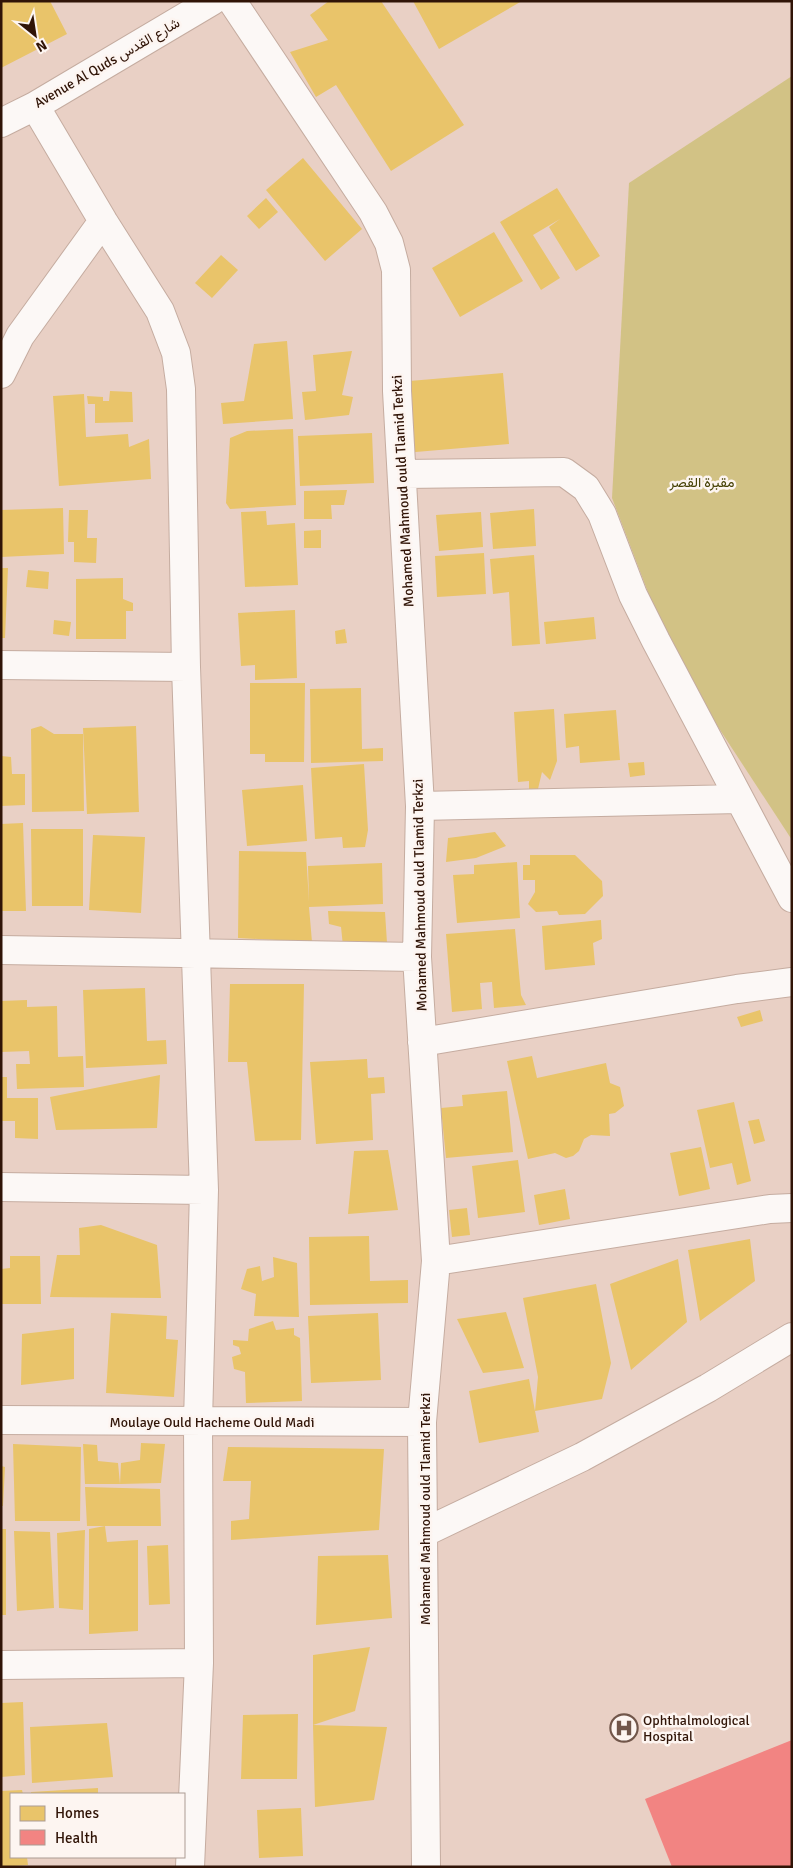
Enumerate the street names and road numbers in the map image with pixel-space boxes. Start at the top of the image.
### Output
street label: Avenue Al Quds شارع القدس [31,14,184,113]
street label: Mohamed Mahmoud ould Tlamid Terkzi [388,374,418,608]
street label: Mohamed Mahmoud ould Tlamid Terkzi [409,779,431,1011]
street label: Mohamed Mahmoud ould Tlamid Terkzi [417,1393,434,1625]
street label: Moulaye Ould Hacheme Ould Madi [109,1414,315,1431]

